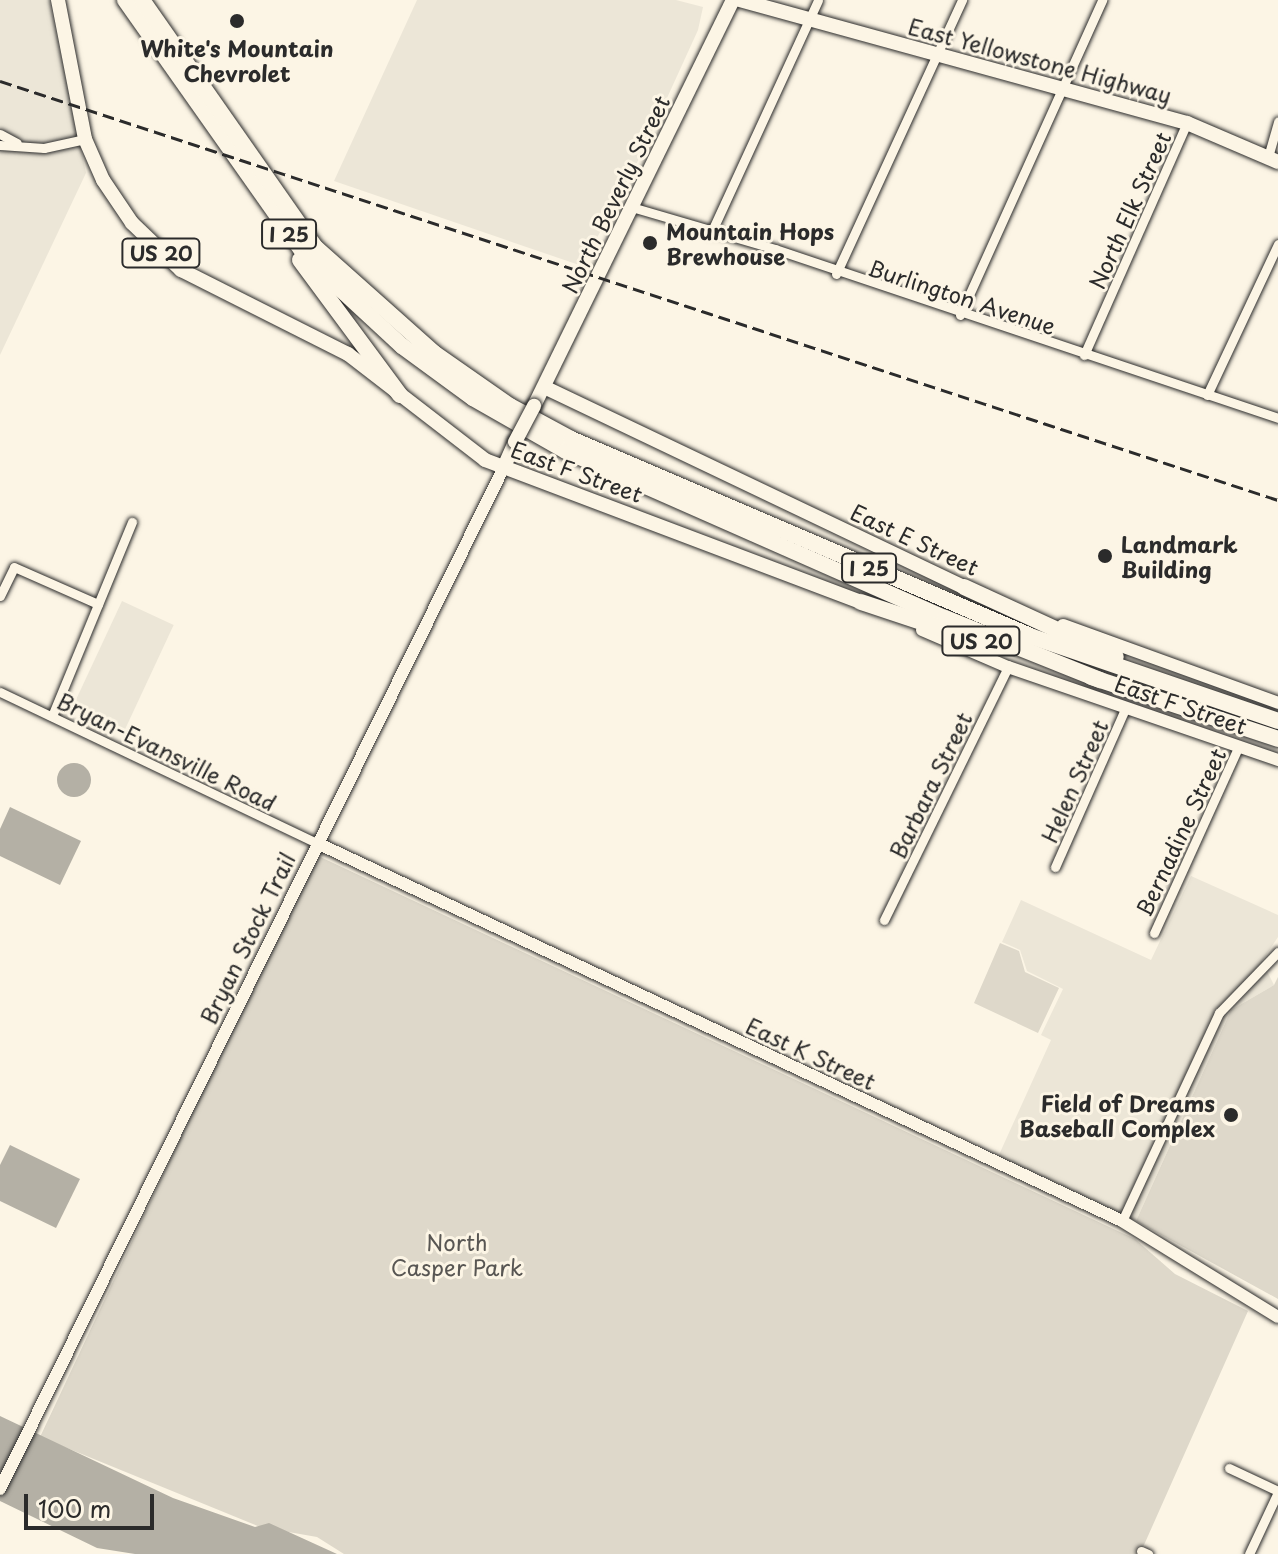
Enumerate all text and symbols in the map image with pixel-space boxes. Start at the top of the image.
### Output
marker: White's Mountain Chevrolet [228,12,246,30]
street label: East Yellowstone Highway [905,12,1175,108]
place label: White's Mountain Chevrolet [140,34,334,86]
street label: North Beverly Street [555,89,675,299]
street label: North Elk Street [1081,125,1177,295]
place label: Mountain Hops Brewhouse [666,217,833,268]
road number: I 25 [261,218,317,250]
marker: Mountain Hops Brewhouse [641,234,659,252]
road number: US 20 [121,237,201,269]
street label: Burlington Avenue [866,254,1058,338]
street label: East F Street [507,435,647,507]
street label: East E Street [846,498,984,580]
place label: Landmark Building [1121,530,1238,582]
marker: Landmark Building [1096,547,1114,565]
road number: I 25 [841,552,897,584]
road number: US 20 [941,625,1021,657]
street label: East F Street [1111,669,1251,739]
street label: Bryan-Evansville Road [54,687,280,815]
street label: Barbara Street [883,707,977,863]
street label: Helen Street [1035,715,1113,847]
street label: Bernadine Street [1130,744,1230,920]
street label: Bryan Stock Trail [194,848,300,1028]
street label: East K Street [742,1011,880,1095]
place label: Field of Dreams Baseball Complex [1018,1089,1215,1140]
marker: Field of Dreams Baseball Complex [1222,1106,1240,1124]
park label: North Casper Park [391,1228,523,1280]
scale bar [28,1478,158,1528]
text: 100 m [38,1490,111,1526]

